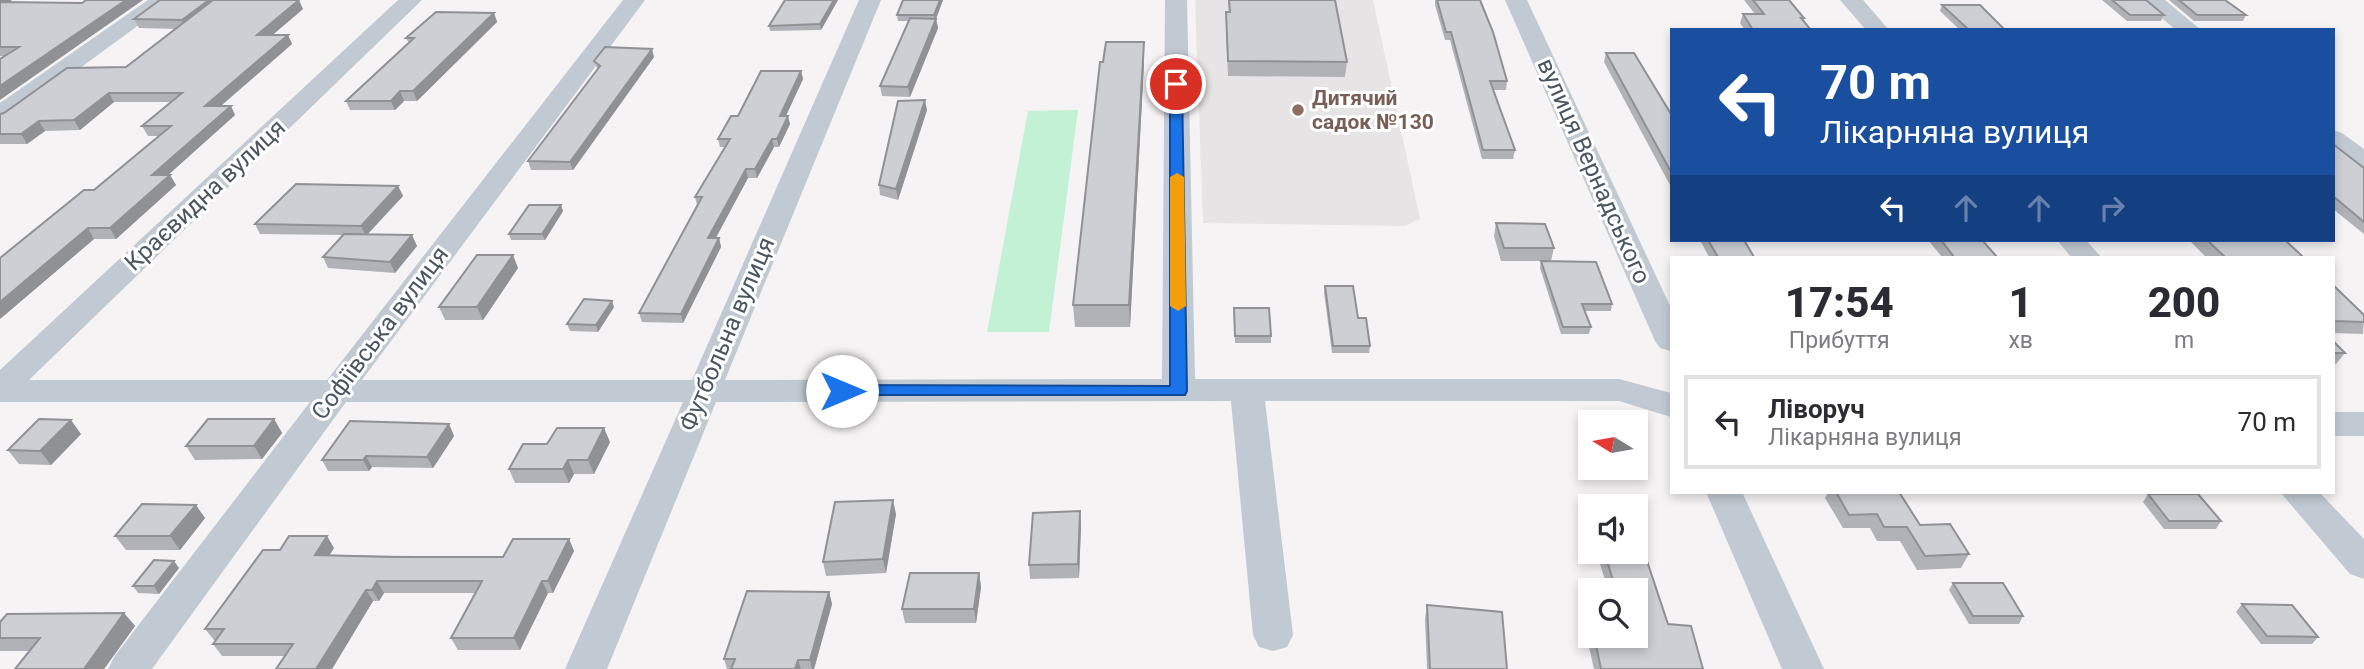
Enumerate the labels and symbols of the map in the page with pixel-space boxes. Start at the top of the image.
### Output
pin [1146,54,1206,114]
street label: вулиця Вернадського [1532,54,1656,288]
place label: Дитячий садок №130 [1312,86,1434,134]
marker: Дитячий садок №130 [1290,102,1306,118]
street label: Краєвидна вулиця [119,113,291,277]
street label: Футбольна вулиця [674,233,780,435]
street label: Софіївська вулиця [306,241,454,425]
position arrow [805,354,879,428]
north arrow [1578,410,1648,480]

